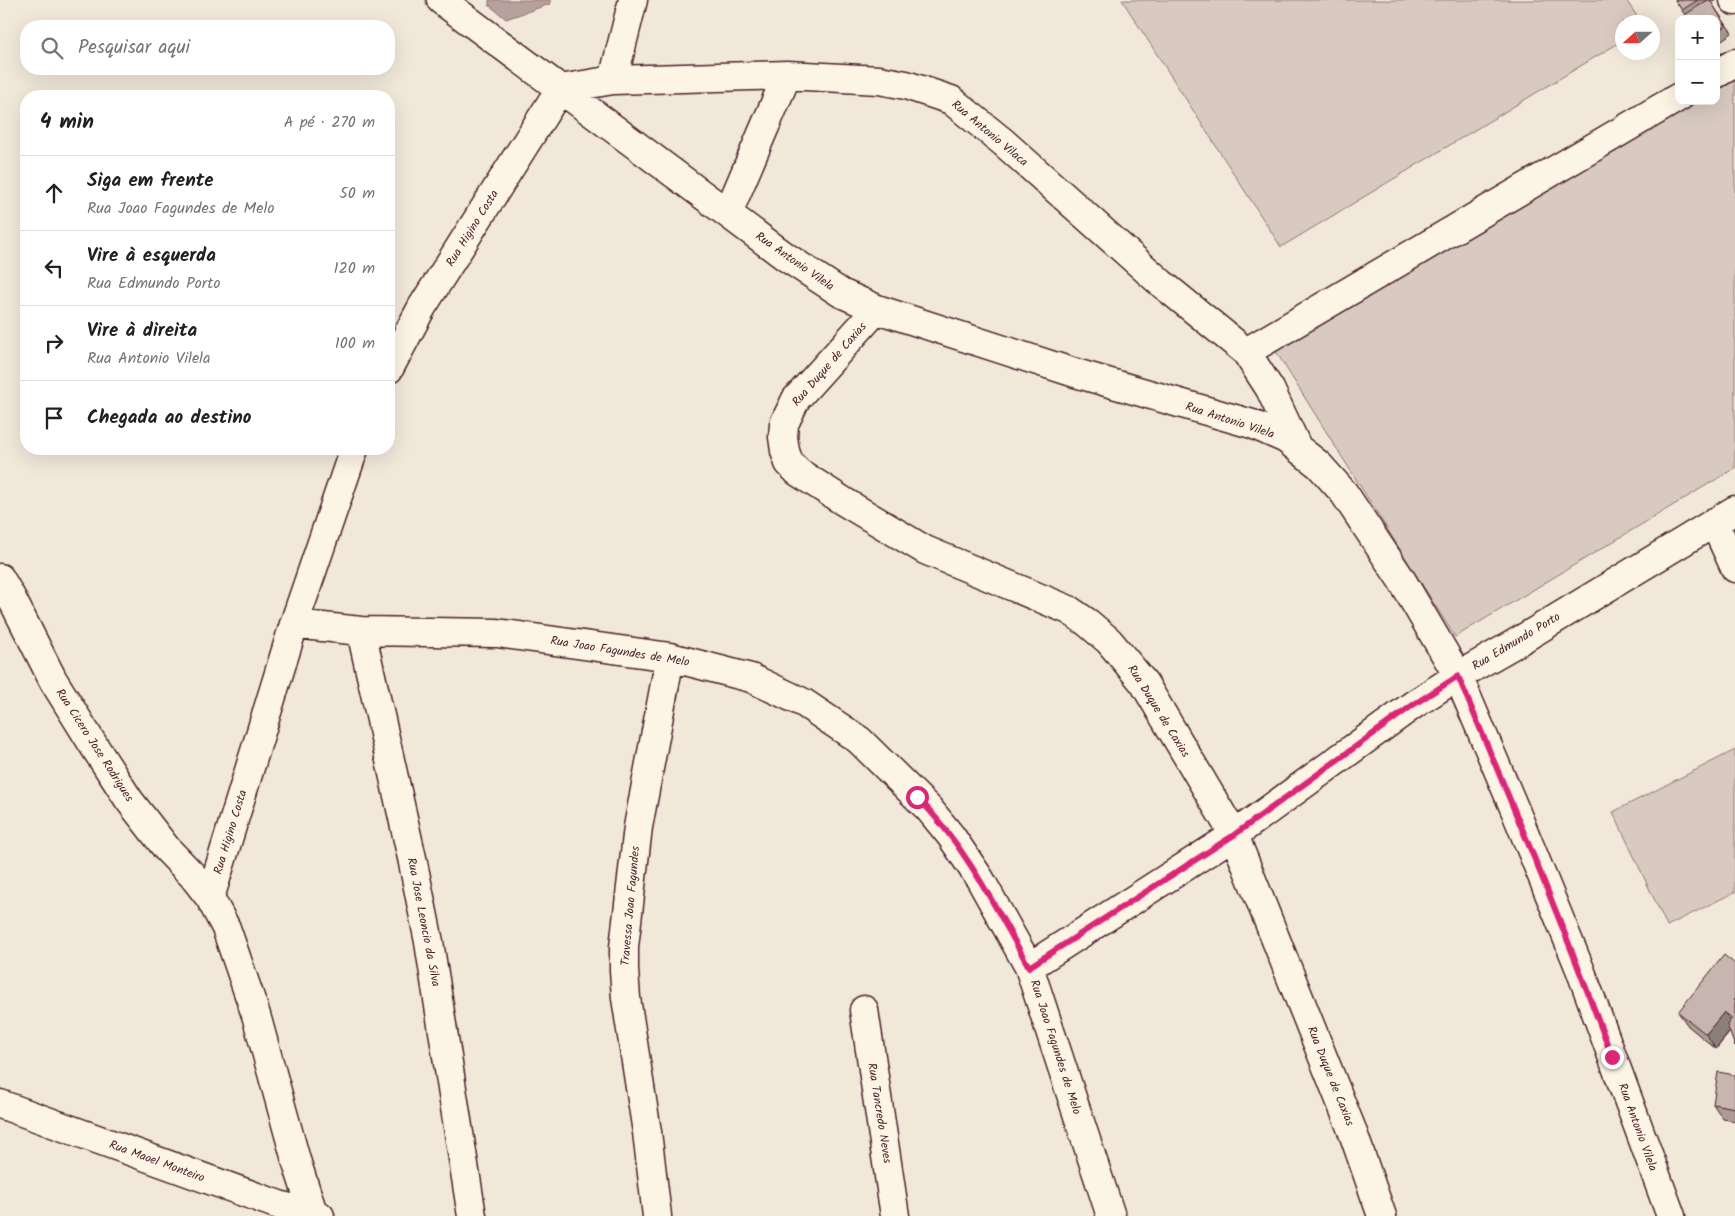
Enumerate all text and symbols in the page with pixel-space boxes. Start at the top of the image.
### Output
north arrow [1615,15,1660,60]
map controls [1675,15,1720,105]
button: + [1675,15,1720,60]
search box [20,20,395,75]
text: Pesquisar aqui [78,33,190,63]
icon: search [38,34,66,62]
button: − [1675,60,1720,105]
street label: Rua Antonio Vilaca [947,95,1033,172]
text: 4 min [40,106,94,139]
text: A pé · 270 m [284,110,375,135]
text: Siga em frente [87,166,214,196]
icon: ahead [40,179,68,207]
text: 50 m [339,181,375,206]
street label: Rua Higino Costa [441,186,504,270]
text: Rua Joao Fagundes de Melo [87,196,275,221]
street label: Rua Antonio Vilela [751,227,838,296]
text: Vire à esquerda [87,241,216,271]
icon: left [40,254,68,282]
text: 120 m [334,256,375,281]
text: Rua Edmundo Porto [87,271,221,296]
text: Vire à direita [87,316,197,346]
street label: Rua Duque de Caxias [787,318,871,411]
icon: right [40,329,68,357]
text: 100 m [335,331,375,356]
text: Rua Antonio Vilela [87,346,211,371]
street label: Rua Antonio Vilela [1183,397,1277,444]
text: Chegada ao destino [87,403,252,433]
icon: arrive [40,404,68,432]
street label: Rua Edmundo Porto [1468,607,1564,675]
street label: Rua Joao Fagundes de Melo [549,631,691,672]
street label: Rua Duque de Caxias [1122,661,1195,761]
street label: Rua Cicero Jose Rodrigues [51,685,138,806]
route start [906,786,929,809]
street label: Rua Higino Costa [209,787,252,877]
street label: Travessa Joao Fagundes [616,845,645,967]
street label: Rua Jose Leoncio da Silva [402,856,445,989]
street label: Rua Joao Fagundes de Melo [1025,977,1086,1117]
street label: Rua Duque de Caxias [1302,1023,1359,1129]
route end [1601,1046,1624,1069]
street label: Rua Tancredo Neves [862,1061,897,1165]
street label: Rua Antonio Vilela [1613,1080,1662,1174]
street label: Rua Maoel Monteiro [106,1135,207,1188]

